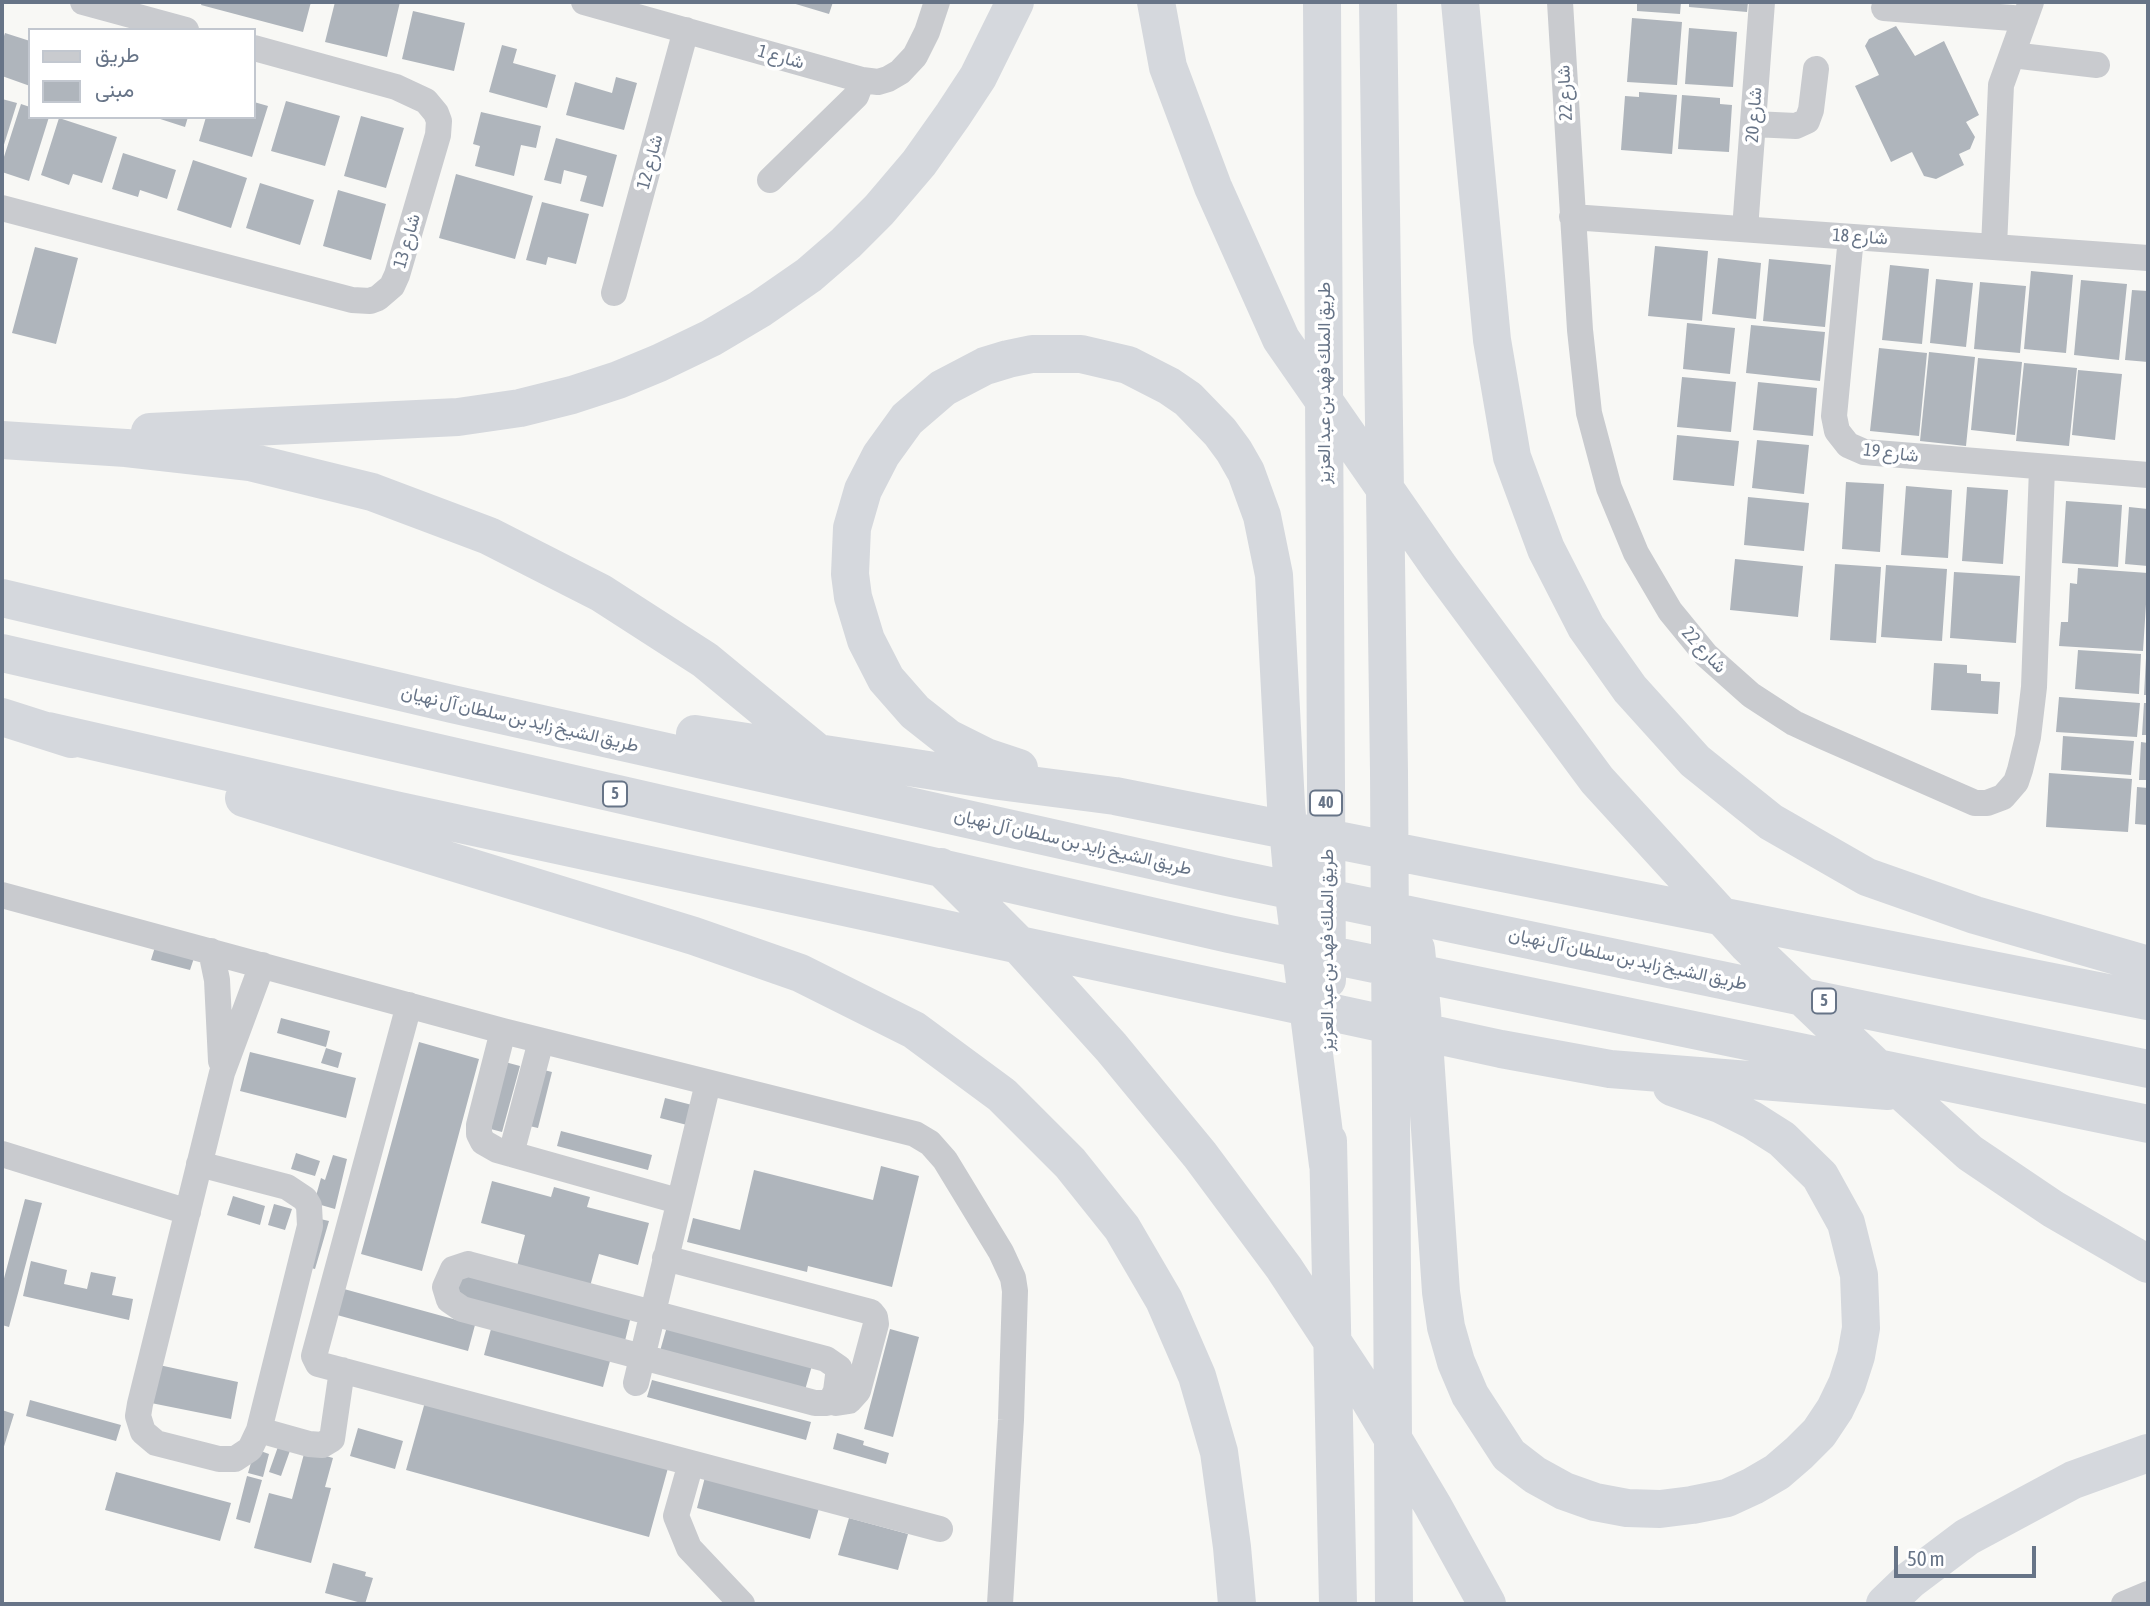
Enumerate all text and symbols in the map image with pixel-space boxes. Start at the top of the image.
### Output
legend [28,28,256,119]
street label: شارع 1 [755,40,807,74]
text: طريق [95,42,140,66]
street label: شارع 22 [1553,65,1577,121]
text: مبنى [95,77,134,101]
street label: شارع 20 [1741,87,1767,143]
street label: شارع 12 [632,132,668,192]
street label: شارع 13 [389,211,425,271]
street label: شارع 18 [1832,224,1888,250]
street label: طريق الملك فهد بن عبد العزيز [1313,282,1335,484]
street label: شارع 19 [1862,439,1920,467]
street label: شارع 22 [1677,622,1731,678]
street label: طريق الشيخ زايد بن سلطان آل نهيان [399,681,641,757]
road number: 5 [603,782,627,806]
road number: 40 [1310,790,1342,816]
street label: طريق الشيخ زايد بن سلطان آل نهيان [952,804,1194,880]
street label: طريق الملك فهد بن عبد العزيز [1316,849,1338,1051]
street label: طريق الشيخ زايد بن سلطان آل نهيان [1507,923,1749,995]
road number: 5 [1812,988,1836,1014]
scale bar [1898,1532,2040,1576]
text: 50 m [1907,1546,1945,1570]

